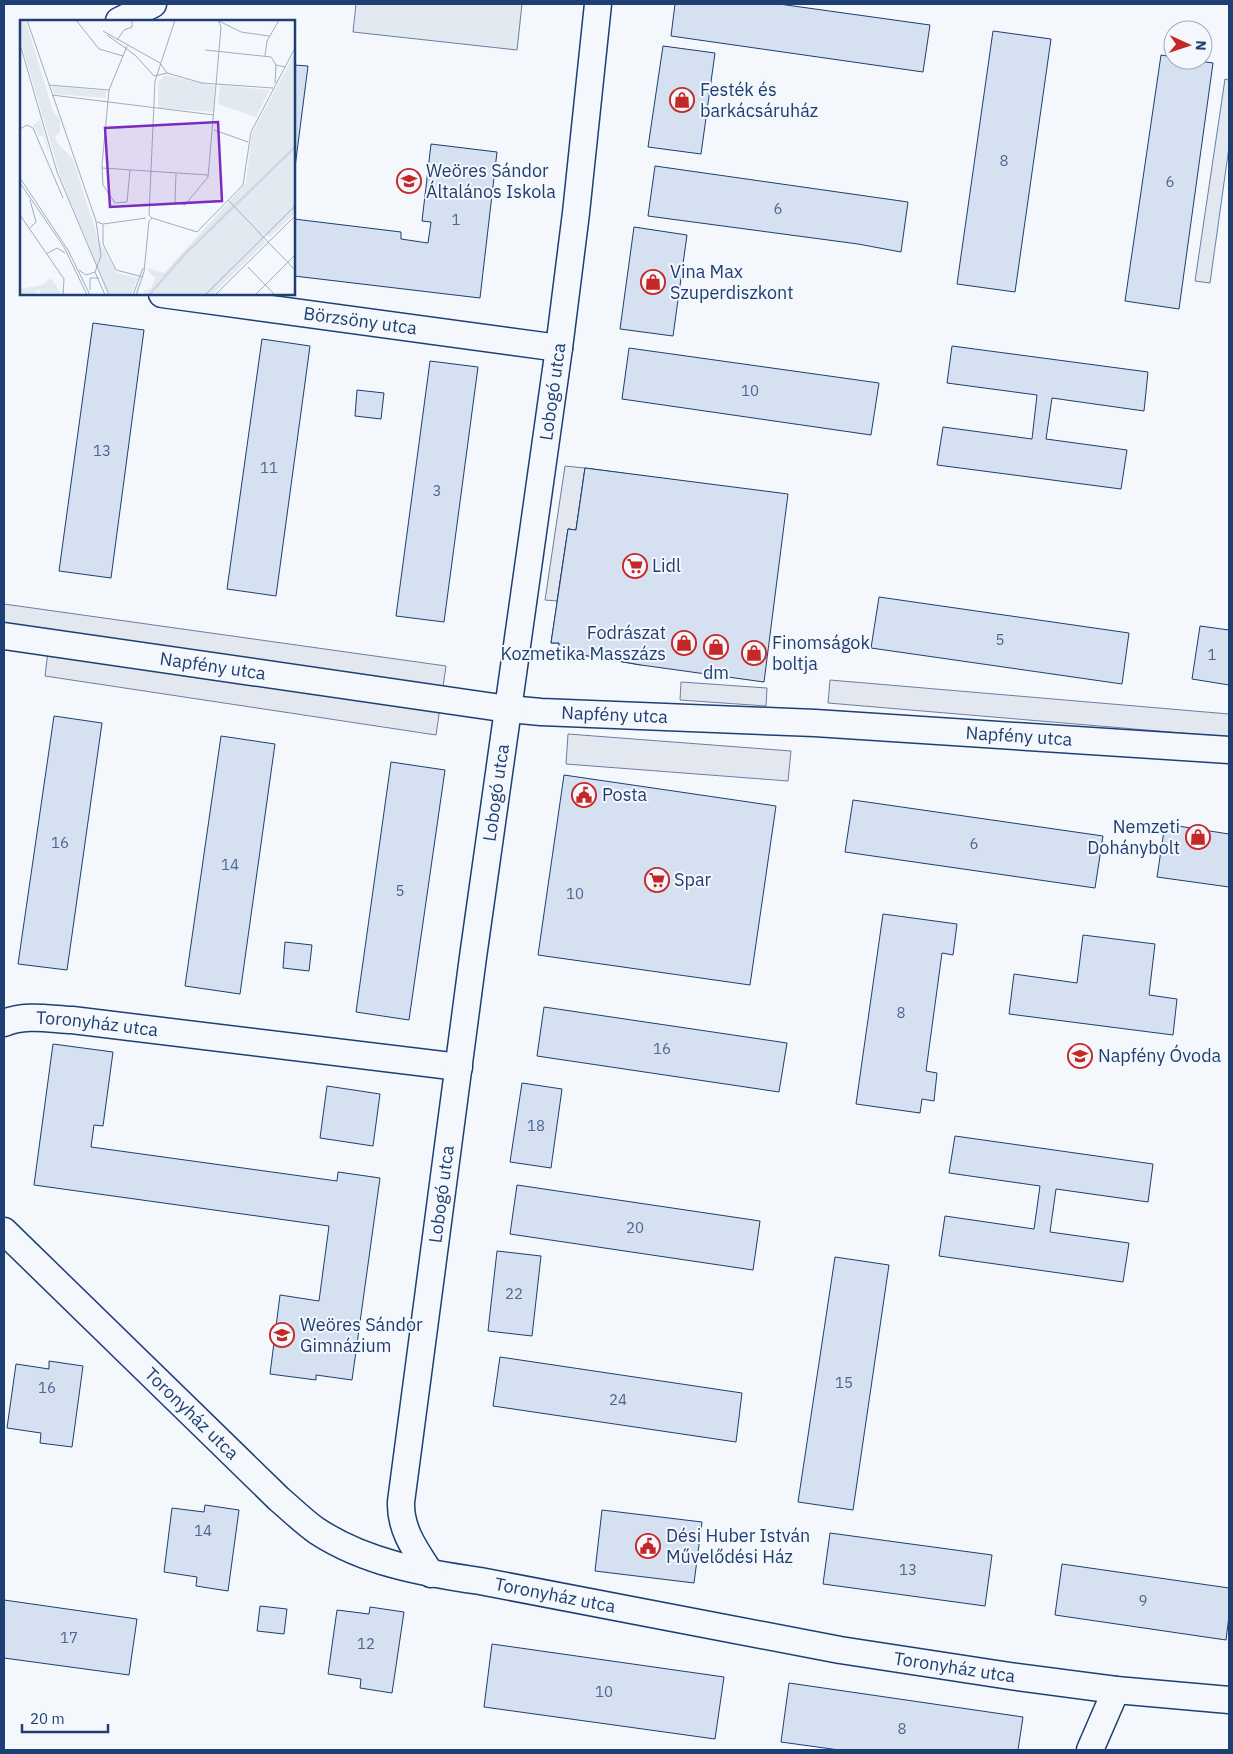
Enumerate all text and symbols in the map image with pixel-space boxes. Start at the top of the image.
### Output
inset map [20,20,295,295]
north arrow [1163,20,1213,70]
text: N [1192,40,1210,51]
place label: Festék és barkácsáruház [700,78,818,122]
shop icon: Festék és barkácsáruház [669,87,695,113]
house number: 8 [999,151,1009,170]
place label: Weöres Sándor Általános Iskola [426,159,556,203]
school or university icon: Weöres Sándor Általános Iskola [396,168,422,194]
house number: 6 [1165,172,1175,191]
house number: 6 [773,199,783,218]
house number: 1 [451,210,461,229]
place label: Vina Max Szuperdiszkont [670,260,794,304]
shop icon: Vina Max Szuperdiszkont [640,269,666,295]
street label: Börzsöny utca [302,301,419,340]
street label: Lobogó utca [534,341,571,442]
house number: 10 [741,381,759,400]
house number: 13 [93,441,111,460]
house number: 11 [260,458,278,477]
house number: 3 [432,481,442,500]
supermarket icon: Lidl [622,553,648,579]
place label: Lidl [652,554,681,577]
place label: Fodrászat Kozmetika Masszázs [500,621,666,665]
shop icon: Fodrászat Kozmetika Masszázs [671,630,697,656]
house number: 5 [995,630,1005,649]
place label: Finomságok boltja [772,631,870,675]
shop icon: dm [703,634,729,660]
shop icon: Finomságok boltja [741,640,767,666]
house number: 1 [1207,645,1217,664]
street label: Napfény utca [158,647,268,685]
place label: dm [703,661,729,684]
street label: Napfény utca [561,701,669,728]
street label: Napfény utca [965,721,1073,751]
street label: Lobogó utca [477,742,514,843]
public building icon: Posta [571,782,597,808]
place label: Posta [602,783,648,806]
place label: Nemzeti Dohánybolt [1087,815,1180,859]
shop icon: Nemzeti Dohánybolt [1185,824,1211,850]
house number: 16 [51,833,69,852]
house number: 6 [969,834,979,853]
house number: 14 [221,855,239,874]
supermarket icon: Spar [644,867,670,893]
place label: Spar [674,868,712,891]
house number: 5 [395,881,405,900]
house number: 10 [566,884,584,903]
house number: 8 [896,1003,906,1022]
street label: Toronyház utca [36,1006,160,1041]
house number: 16 [653,1039,671,1058]
school or university icon: Napfény Óvoda [1067,1043,1093,1069]
place label: Napfény Óvoda [1098,1044,1222,1067]
house number: 18 [527,1116,545,1135]
street label: Lobogó utca [423,1143,459,1244]
house number: 20 [626,1218,644,1237]
house number: 22 [505,1284,523,1303]
place label: Weöres Sándor Gimnázium [300,1313,423,1357]
school or university icon: Weöres Sándor Gimnázium [269,1322,295,1348]
street label: Toronyház utca [140,1362,244,1465]
house number: 15 [835,1373,853,1392]
house number: 16 [38,1378,56,1397]
house number: 24 [609,1390,627,1409]
house number: 14 [194,1521,212,1540]
place label: Dési Huber István Művelődési Ház [666,1524,810,1568]
public building icon: Dési Huber István Művelődési Ház [635,1533,661,1559]
house number: 13 [899,1560,917,1579]
street label: Toronyház utca [493,1572,618,1618]
house number: 9 [1138,1591,1148,1610]
house number: 17 [60,1628,78,1647]
house number: 12 [357,1634,375,1653]
street label: Toronyház utca [892,1646,1017,1688]
house number: 10 [595,1682,613,1701]
scale bar [22,1702,109,1734]
text: 20 m [30,1709,65,1728]
house number: 8 [897,1719,907,1738]

